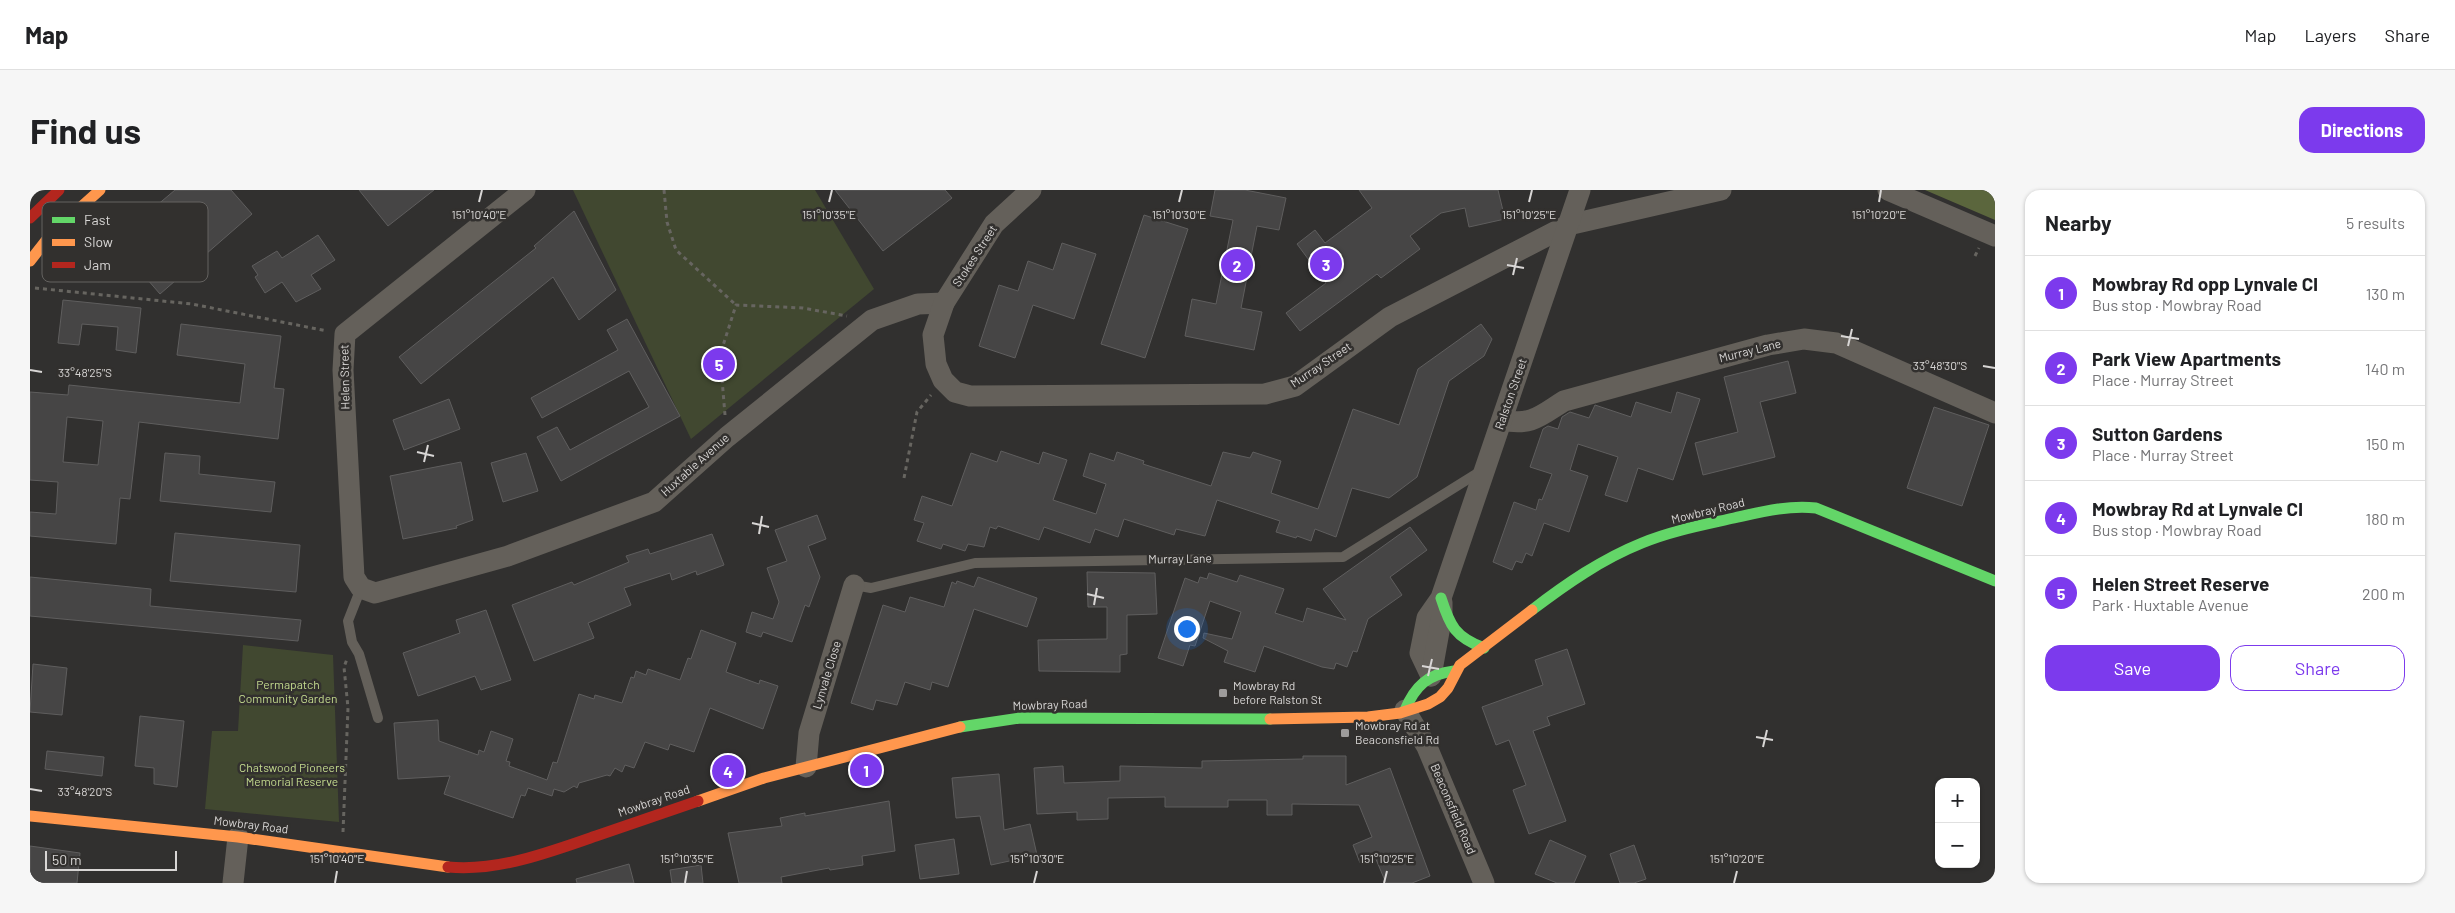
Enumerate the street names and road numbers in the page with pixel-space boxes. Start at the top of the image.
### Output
street label: Stokes Street [949,222,999,289]
street label: Murray Lane [1717,336,1782,364]
street label: Murray Street [1287,339,1354,390]
street label: Helen Street [336,344,352,410]
street label: Ralston Street [1491,356,1529,431]
street label: Huxtable Avenue [657,430,731,498]
street label: Mowbray Road [1670,494,1746,526]
street label: Murray Lane [1148,550,1212,566]
street label: Lynvale Close [809,639,843,711]
street label: Mowbray Road [1012,696,1088,712]
street label: Beaconsfield Road [1429,761,1479,856]
street label: Mowbray Road [616,781,691,819]
street label: Mowbray Road [213,812,289,836]

